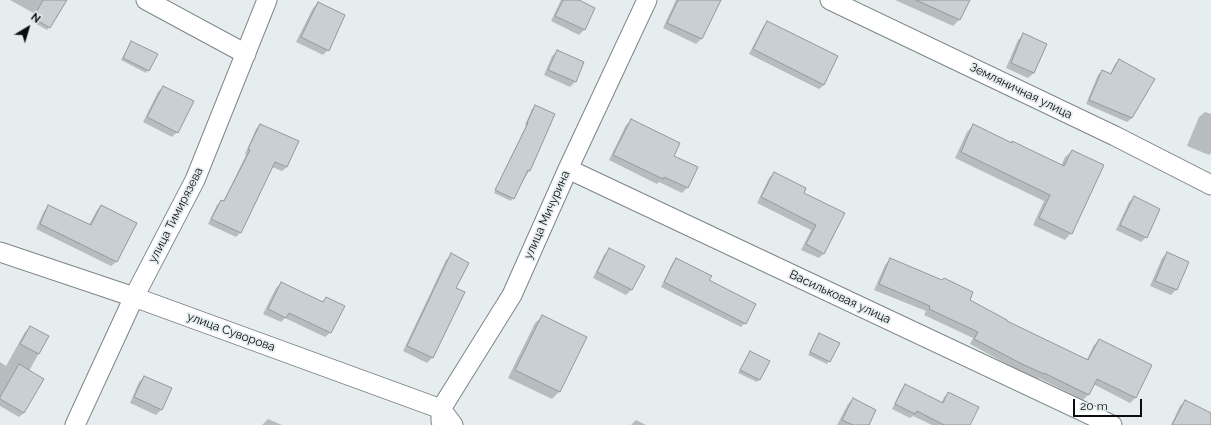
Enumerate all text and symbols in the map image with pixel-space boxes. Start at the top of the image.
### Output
north arrow [8,8,48,48]
text: N [28,10,43,26]
street label: Земляничная улица [967,60,1075,122]
street label: улица Тимирязева [146,165,206,265]
street label: улица Мичурина [521,168,573,262]
street label: Васильковая улица [787,267,893,327]
street label: улица Суворова [185,309,277,355]
scale bar [1075,391,1144,417]
text: 20 m [1080,399,1108,413]

